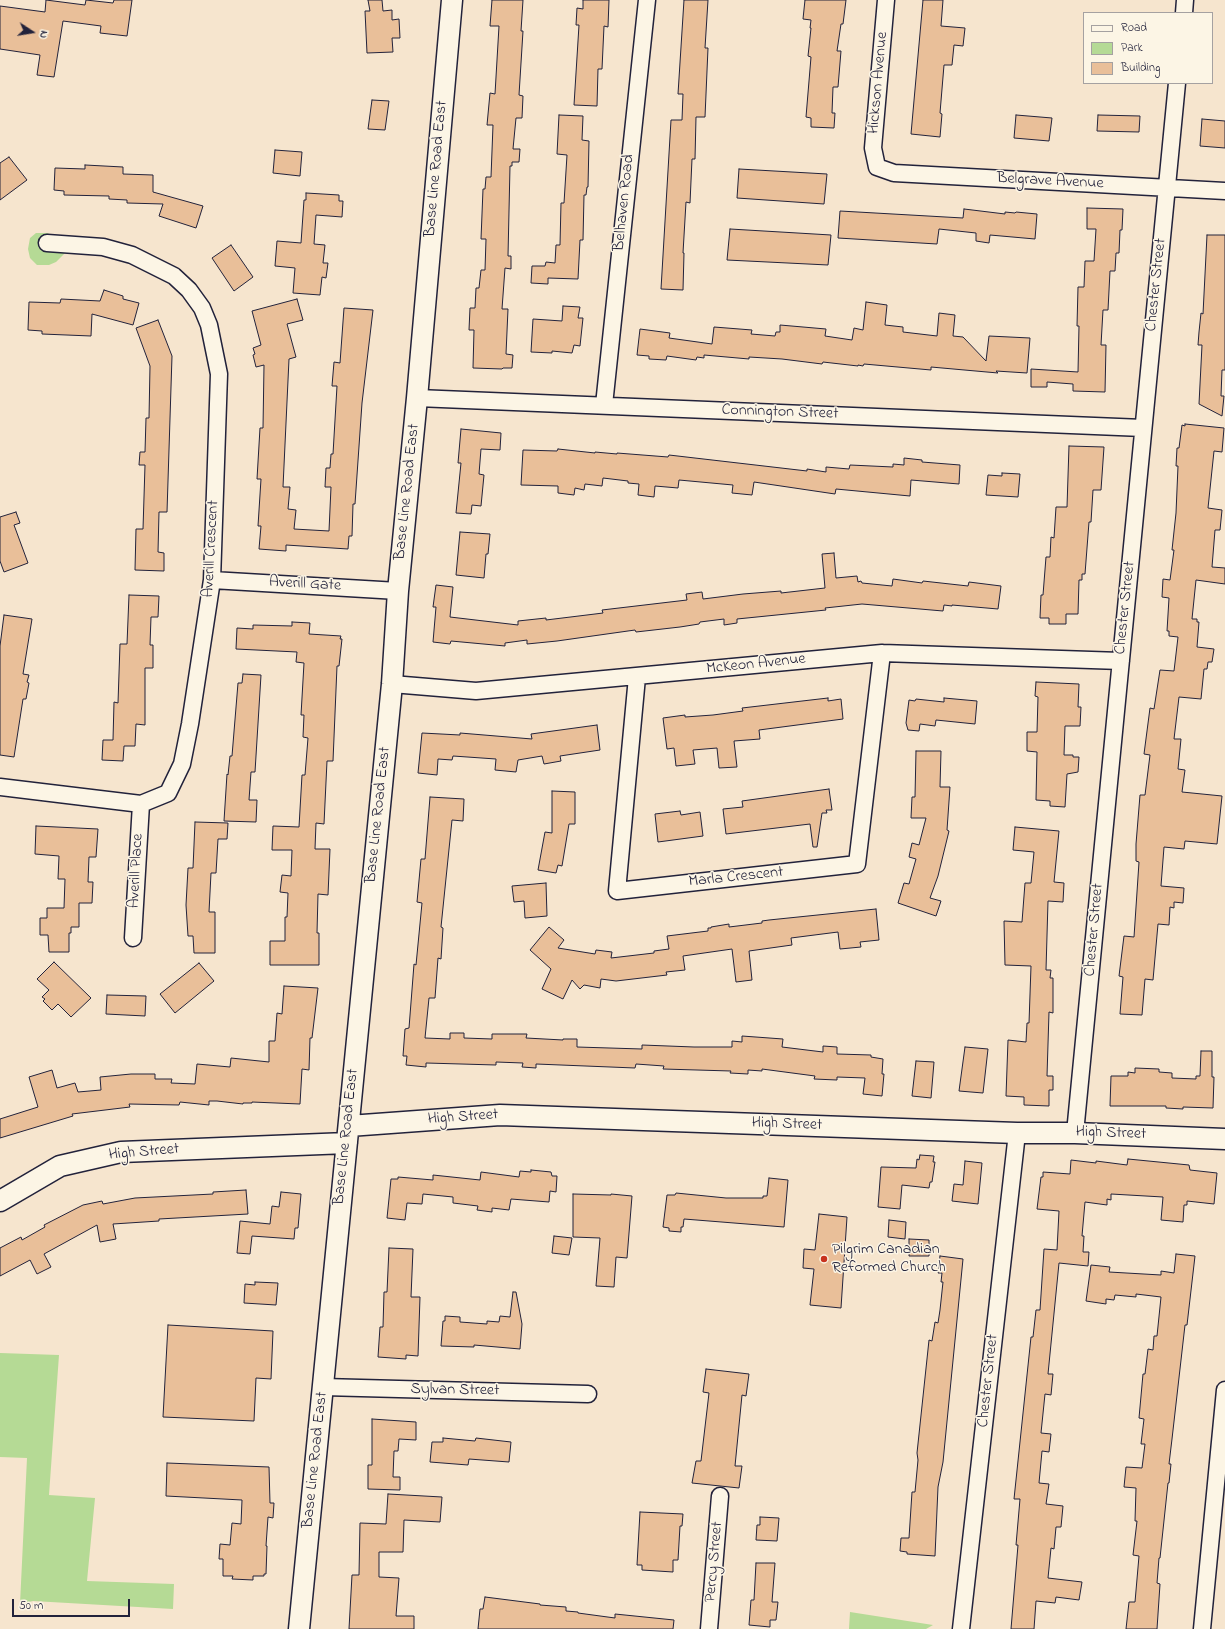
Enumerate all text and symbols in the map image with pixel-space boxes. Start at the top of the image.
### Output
north arrow [12,12,52,52]
legend [1083,12,1213,84]
text: Road [1121,19,1147,37]
text: N [35,29,52,40]
street label: Hickson Avenue [865,31,893,135]
text: Park [1121,39,1143,57]
text: Building [1121,59,1160,77]
street label: Base Line Road East [421,100,453,238]
street label: Belhaven Road [610,154,640,252]
street label: Belgrave Avenue [996,170,1104,194]
street label: Chester Street [1143,237,1171,333]
street label: Connington Street [721,401,839,425]
street label: Base Line Road East [391,423,425,561]
street label: Averill Crescent [200,500,224,598]
street label: Chester Street [1112,560,1140,656]
street label: Averill Gate [268,574,342,596]
street label: McKeon Avenue [705,650,807,680]
street label: Base Line Road East [362,746,396,884]
street label: Averill Place [125,833,149,909]
street label: Marla Crescent [688,863,784,893]
street label: Chester Street [1081,883,1109,977]
street label: Base Line Road East [330,1068,364,1206]
street label: High Street [427,1106,499,1130]
street label: High Street [751,1114,823,1136]
street label: High Street [1075,1123,1147,1145]
street label: High Street [108,1140,180,1166]
place label: Pilgrim Canadian Reformed Church [832,1240,945,1278]
marker: Pilgrim Canadian Reformed Church [819,1254,829,1264]
street label: Chester Street [975,1333,1003,1429]
street label: Sylvan Street [410,1381,500,1401]
street label: Base Line Road East [299,1391,333,1529]
street label: Percy Street [702,1521,728,1603]
scale bar [14,1591,132,1617]
text: 50 m [19,1597,43,1615]

